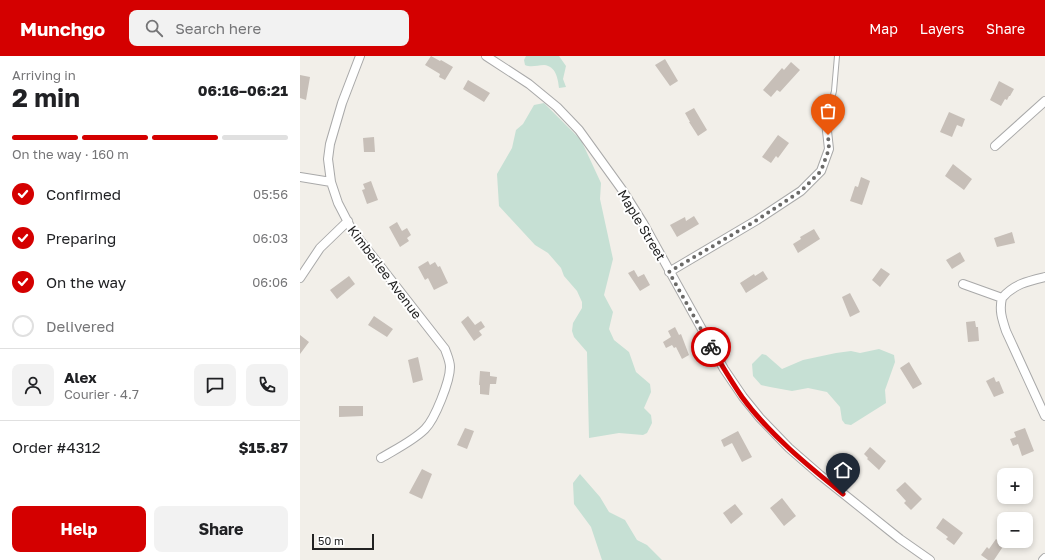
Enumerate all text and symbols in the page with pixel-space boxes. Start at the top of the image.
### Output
search box [129,10,409,46]
text: Munchgo [20,17,105,40]
icon: search [143,17,165,39]
text: Search here [175,19,261,37]
text: Map [869,20,898,37]
text: Layers [920,20,964,37]
text: Share [986,20,1025,37]
text: Arriving in [12,67,76,83]
text: 06:16–06:21 [198,81,288,99]
text: 2 min [12,82,80,113]
pin [811,94,845,135]
icon: bag [817,100,839,122]
text: On the way · 160 m [12,146,129,162]
icon: check [12,183,34,205]
text: Confirmed [46,185,121,203]
text: 05:56 [253,186,288,202]
street label: Maple Street [615,187,669,263]
street label: Kimberlee Avenue [345,222,425,322]
icon: check [12,227,34,249]
text: Preparing [46,229,116,247]
text: 06:03 [253,230,288,246]
icon: check [12,271,34,293]
text: On the way [46,273,126,291]
text: 06:06 [252,274,288,290]
text: Delivered [46,317,114,335]
courier [691,327,731,367]
icon: bike [700,336,722,358]
button: person [12,364,54,406]
button: chat [194,364,236,406]
button: phone [246,364,288,406]
text: Alex [64,368,97,386]
text: Courier · 4.7 [64,386,139,402]
text: Order #4312 [12,438,100,456]
text: $15.87 [238,438,288,456]
pin [826,453,860,494]
icon: home [832,459,854,481]
map controls [997,468,1033,548]
button: + [997,468,1033,504]
button: Help [12,506,146,552]
button: Share [154,506,288,552]
button: − [997,512,1033,548]
scale bar [312,532,374,551]
text: 50 m [318,534,344,547]

